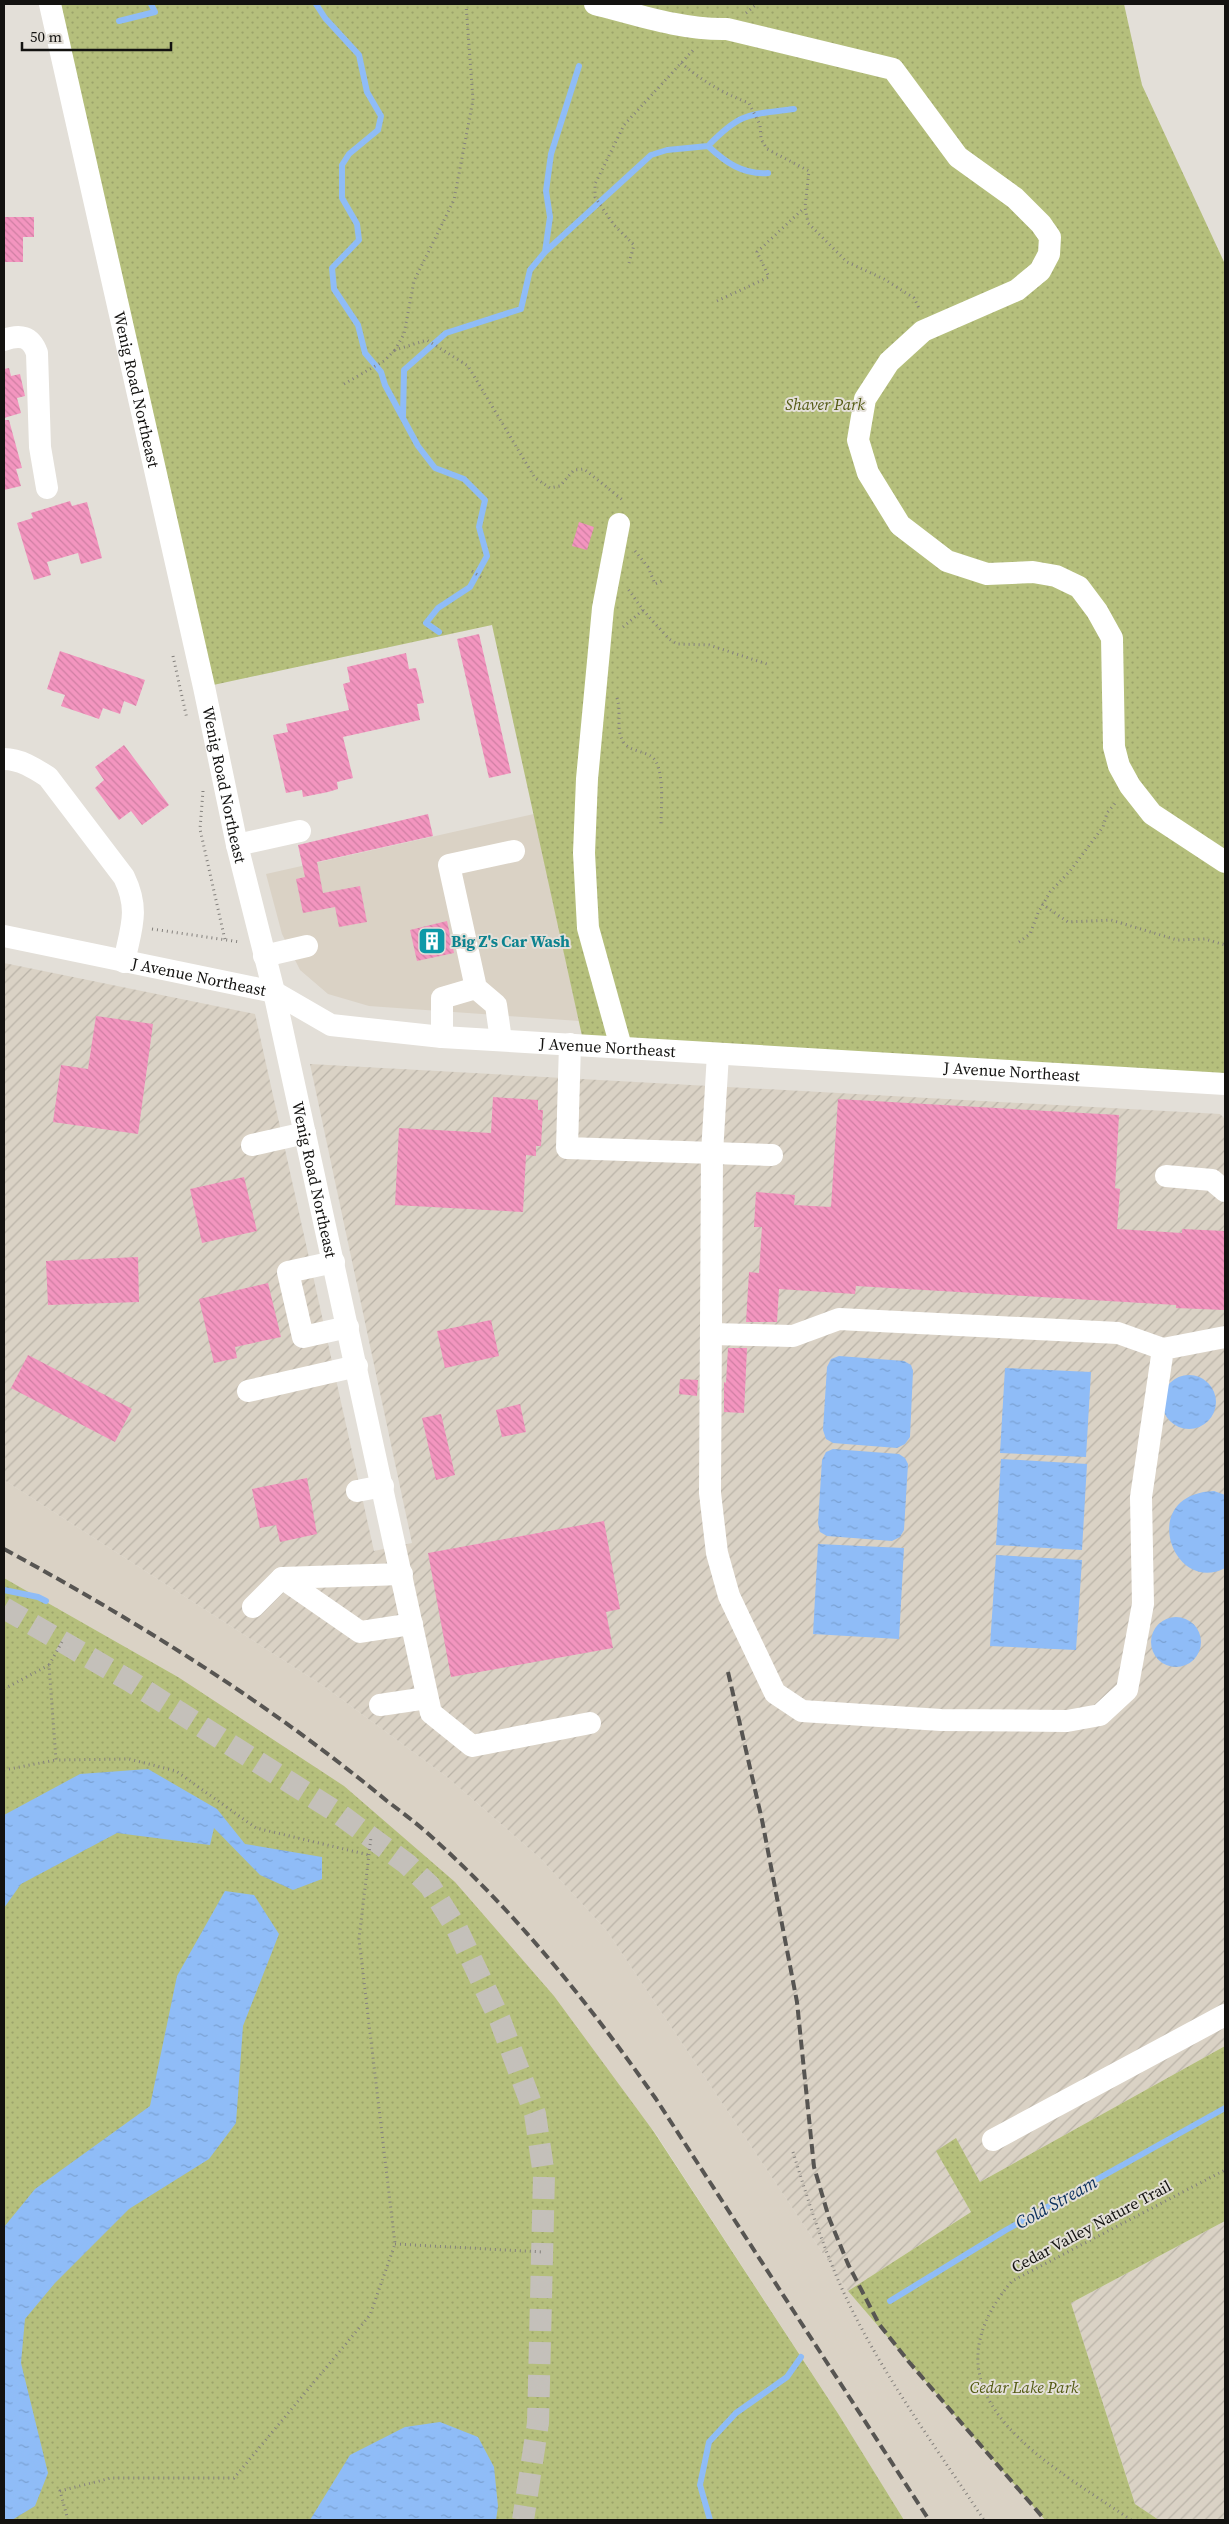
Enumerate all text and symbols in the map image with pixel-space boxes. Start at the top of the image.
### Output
scale bar [22,20,171,52]
text: 50 m [30,26,62,47]
street label: Wenig Road Northeast [109,309,165,470]
park label: Shaver Park [785,393,865,415]
street label: Wenig Road Northeast [197,704,252,866]
building icon: Big Z's Car Wash [417,926,447,956]
place label: Big Z's Car Wash [451,930,570,952]
street label: J Avenue Northeast [129,952,269,1001]
street label: J Avenue Northeast [538,1032,677,1062]
street label: J Avenue Northeast [942,1056,1081,1086]
street label: Wenig Road Northeast [287,1099,343,1261]
water label: Cold Stream [1010,2169,1102,2235]
street label: Cedar Valley Nature Trail [1007,2174,1175,2278]
park label: Cedar Lake Park [970,2376,1079,2398]

